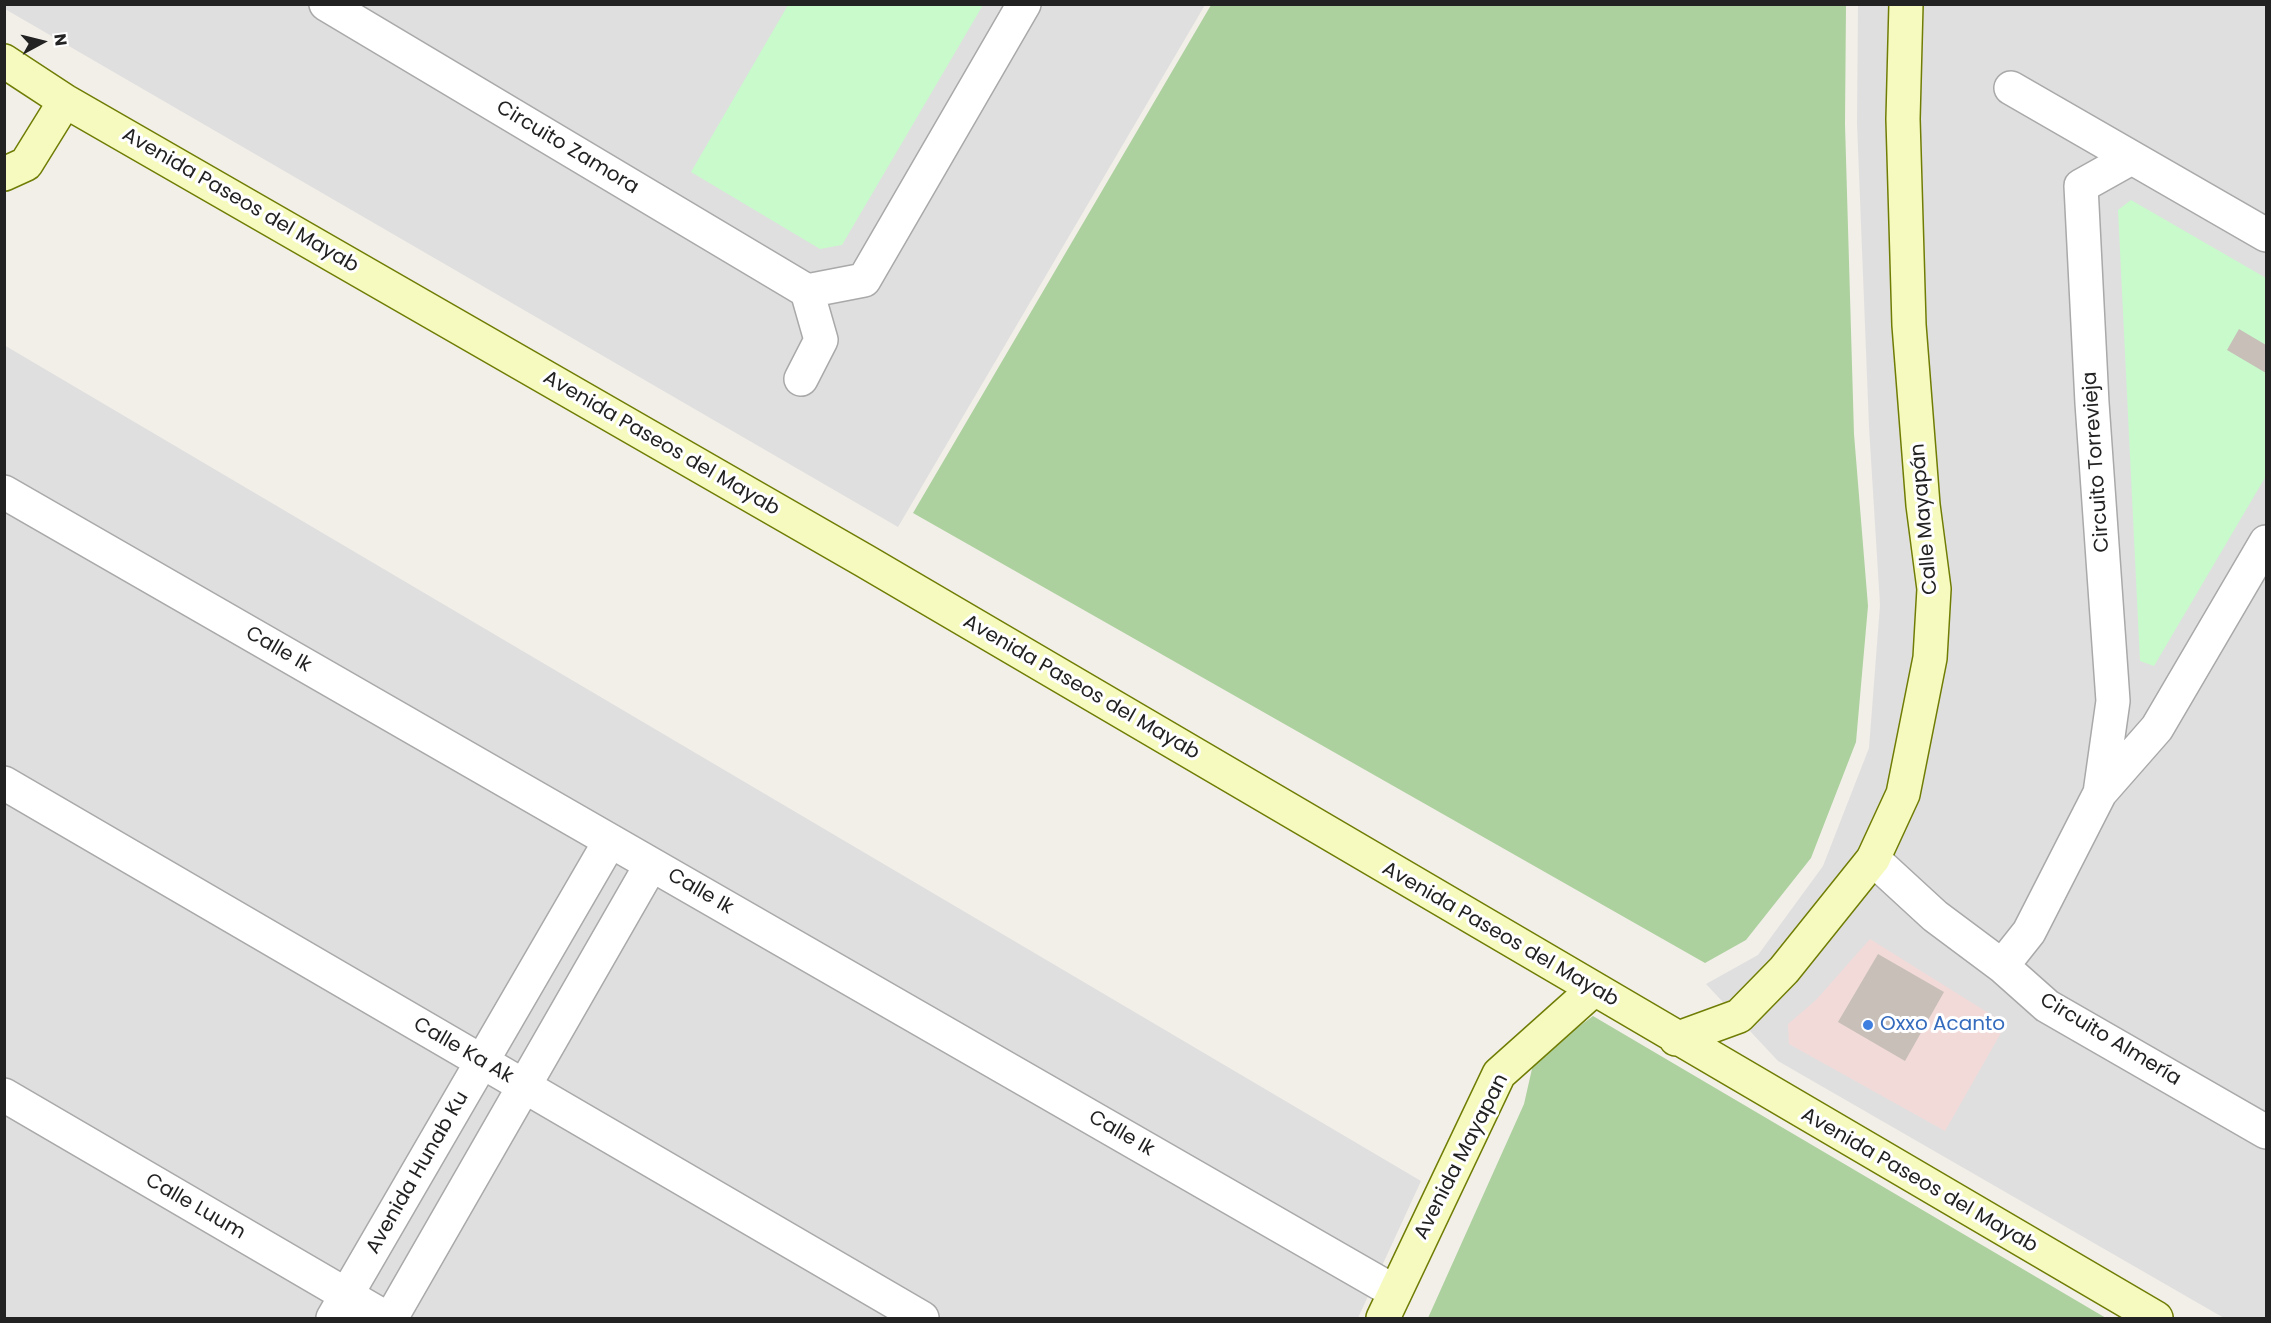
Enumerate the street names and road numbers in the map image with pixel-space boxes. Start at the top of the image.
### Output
street label: Circuito Zamora [491,96,643,200]
street label: Avenida Paseos del Mayab [118,123,362,279]
street label: Avenida Paseos del Mayab [539,366,783,522]
street label: Circuito Torrevieja [2079,371,2115,553]
street label: Calle Mayapán [1906,442,1944,596]
street label: Avenida Paseos del Mayab [959,610,1203,766]
street label: Calle Ik [241,622,315,678]
street label: Avenida Paseos del Mayab [1378,857,1622,1013]
street label: Calle Ik [663,864,737,920]
street label: Circuito Almería [2035,988,2185,1092]
street label: Calle Ka Ak [409,1013,517,1089]
street label: Avenida Mayapan [1410,1070,1514,1244]
street label: Avenida Hunab Ku [362,1087,474,1259]
street label: Avenida Paseos del Mayab [1797,1103,2041,1259]
street label: Calle Ik [1084,1106,1158,1162]
street label: Calle Luum [141,1169,249,1245]

